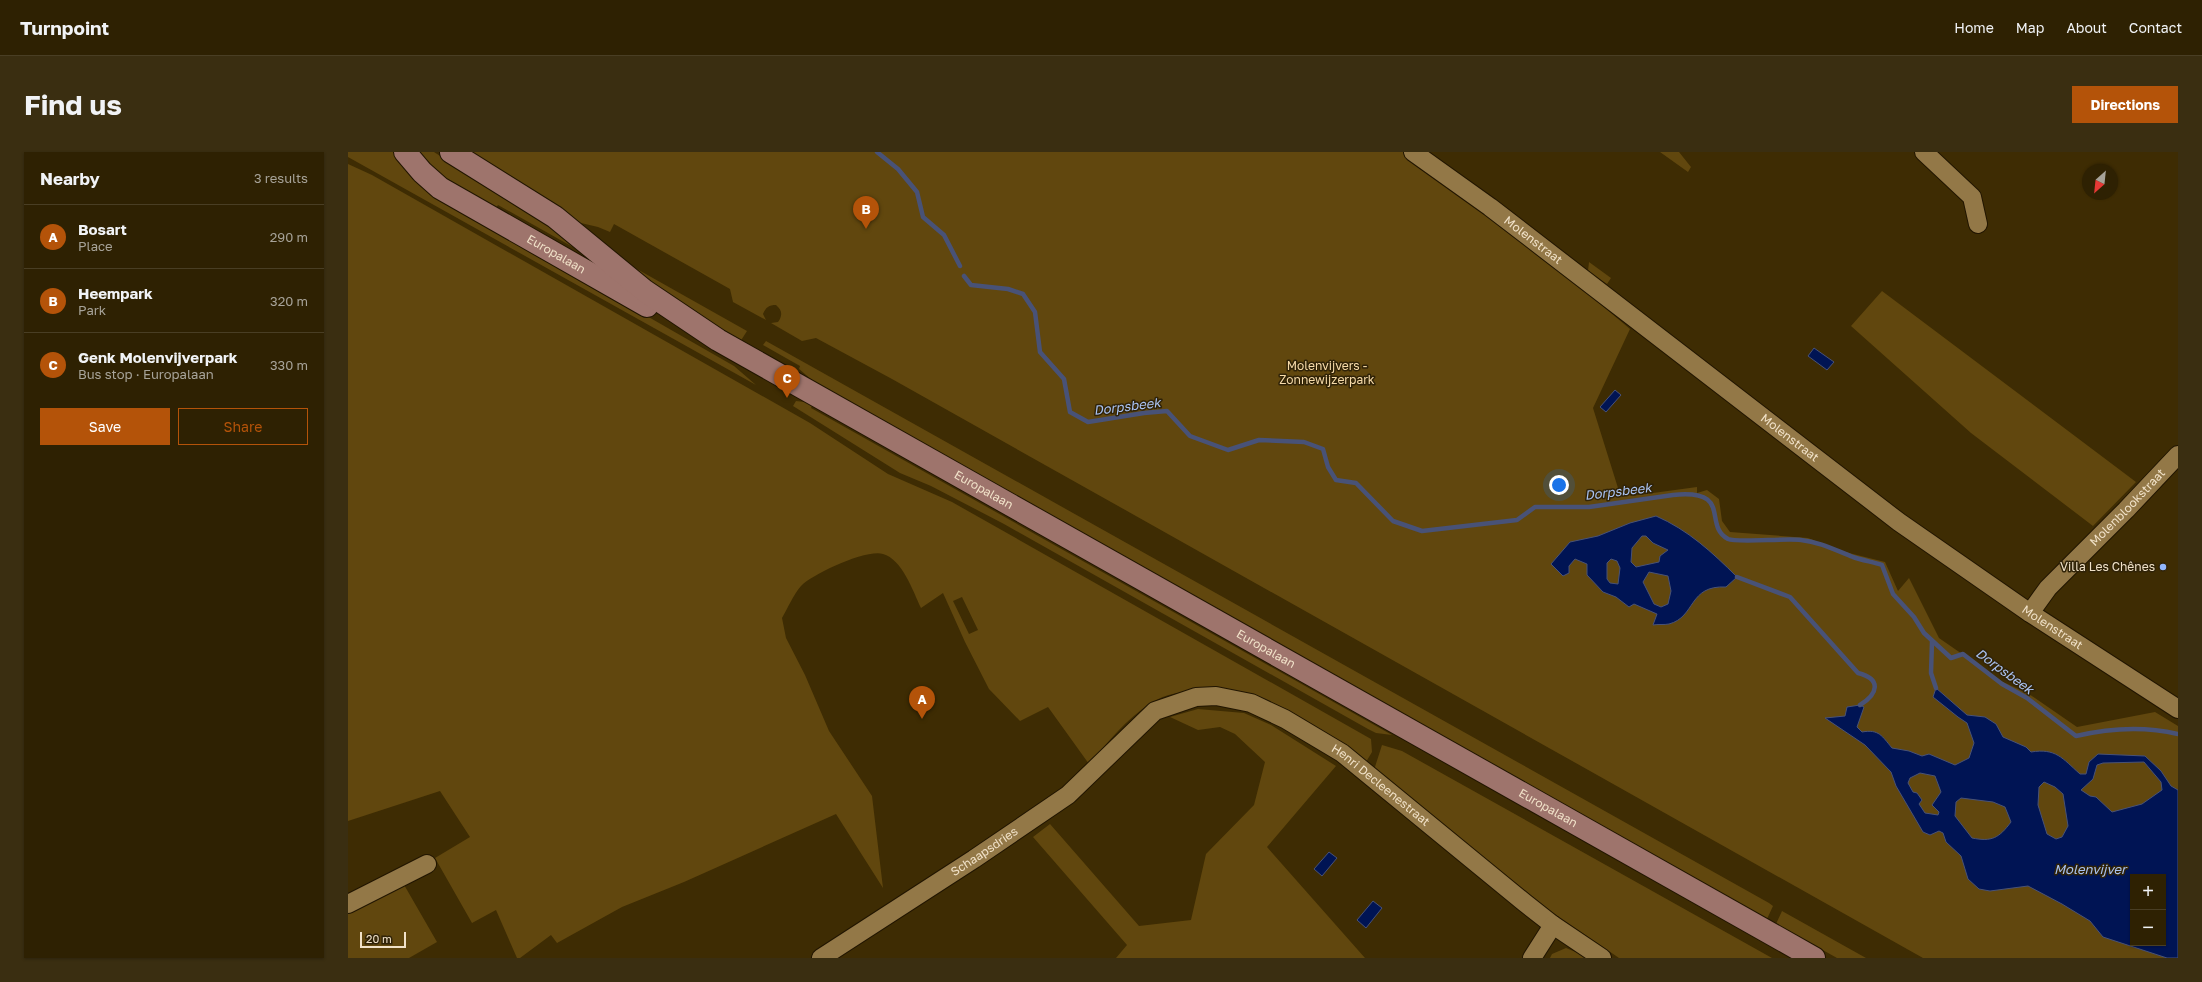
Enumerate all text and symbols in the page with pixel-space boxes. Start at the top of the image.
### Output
text: Turnpoint [20,16,109,39]
text: Home [1954,19,1994,36]
text: Map [2016,19,2044,36]
text: About [2066,19,2107,36]
text: Contact [2129,19,2182,36]
button: Directions [2072,86,2178,123]
text: Find us [24,88,122,121]
north arrow [2082,164,2118,200]
text: Nearby [40,168,100,189]
text: 3 results [254,170,308,186]
pin: B [853,196,879,229]
street label: Molenstraat [1501,213,1566,267]
text: Bosart [78,220,127,238]
text: A [48,229,58,245]
text: 290 m [270,229,308,245]
street label: Europalaan [524,231,588,276]
text: Place [78,238,113,254]
text: Heempark [78,284,153,302]
text: B [48,293,58,309]
text: 320 m [270,293,308,309]
text: Park [78,302,106,318]
text: Genk Molenvijverpark [78,348,238,366]
text: C [48,357,58,373]
text: 330 m [270,357,308,373]
park label: Molenvijvers - Zonnewijzerpark [1279,358,1375,387]
pin: C [774,365,800,398]
text: Bus stop · Europalaan [78,366,214,382]
water label: Dorpsbeek [1093,394,1163,418]
button: Save [40,408,170,445]
button: Share [178,408,308,445]
street label: Molenstraat [1758,410,1822,465]
street label: Molenblookstraat [2086,465,2168,549]
street label: Europalaan [952,467,1016,512]
your location [1549,475,1569,495]
water label: Dorpsbeek [1584,479,1654,503]
place label: Villa Les Chênes [2060,559,2155,574]
marker: Villa Les Chênes [2158,562,2168,572]
street label: Molenstraat [2019,602,2086,652]
street label: Europalaan [1234,626,1298,671]
water label: Dorpsbeek [1973,645,2038,698]
pin: A [909,686,935,719]
street label: Henri Decleenestraat [1329,740,1433,829]
street label: Europalaan [1516,785,1580,830]
street label: Schaapsdries [948,823,1021,879]
water label: Molenvijver [2054,861,2128,877]
map controls [2130,874,2166,946]
button: + [2130,874,2166,910]
button: − [2130,910,2166,946]
scale bar [360,930,406,949]
text: 20 m [366,932,392,945]

